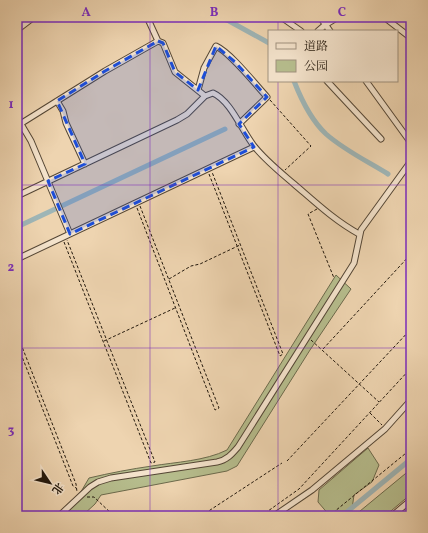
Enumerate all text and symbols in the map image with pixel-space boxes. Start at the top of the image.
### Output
text: A [81,4,91,22]
text: B [210,4,219,22]
text: C [338,4,346,22]
legend [268,30,398,82]
text: 道路 [304,39,328,55]
text: 公园 [304,59,328,75]
text: 1 [8,96,14,114]
text: 2 [8,259,15,277]
text: 3 [8,422,15,440]
north arrow [30,463,70,503]
text: 北 [48,479,66,497]

